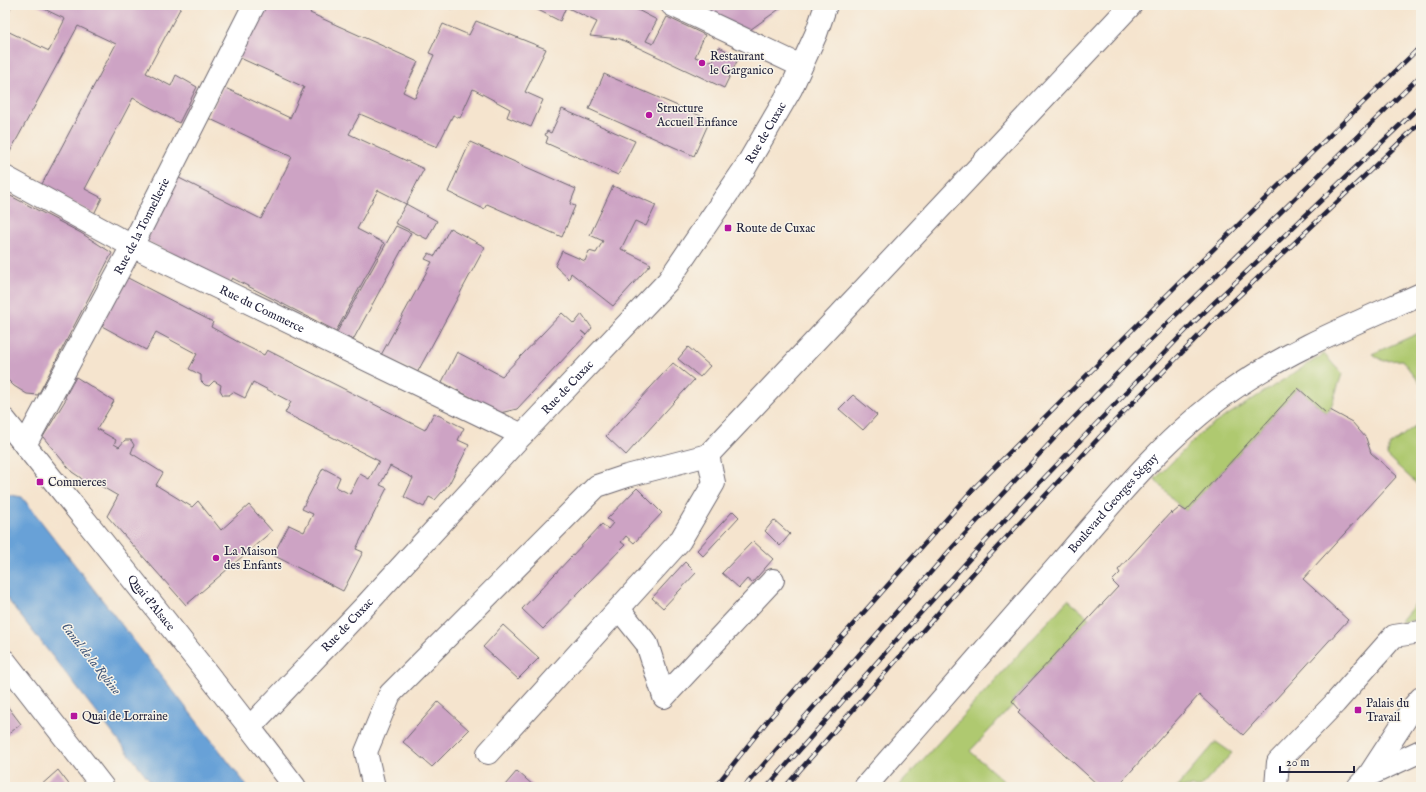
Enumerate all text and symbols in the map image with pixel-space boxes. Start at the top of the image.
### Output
place label: Restaurant le Garganico [710,49,774,78]
marker: Restaurant le Garganico [697,58,707,68]
street label: Rue de Cuxac [742,99,790,166]
place label: Structure Accueil Enfance [656,101,738,130]
marker: Structure Accueil Enfance [644,110,654,120]
street label: Rue de la Tonnellerie [111,175,173,277]
place label: Route de Cuxac [736,221,815,236]
marker: Route de Cuxac [723,223,733,233]
street label: Rue du Commerce [217,282,307,337]
street label: Rue de Cuxac [539,357,597,418]
street label: Boulevard Georges Séguy [1065,450,1162,556]
place label: Commerces [48,475,106,490]
marker: Commerces [35,477,45,487]
place label: La Maison des Enfants [224,544,282,573]
marker: La Maison des Enfants [211,553,221,563]
street label: Quai d'Alsace [124,572,178,634]
street label: Rue de Cuxac [318,595,377,655]
water label: Canal de la Robine [57,619,125,699]
place label: Palais du Travail [1366,696,1409,725]
marker: Palais du Travail [1353,705,1363,715]
place label: Quai de Lorraine [82,709,168,724]
marker: Quai de Lorraine [69,711,79,721]
scale bar [1280,748,1354,774]
text: 20 m [1286,755,1309,770]

